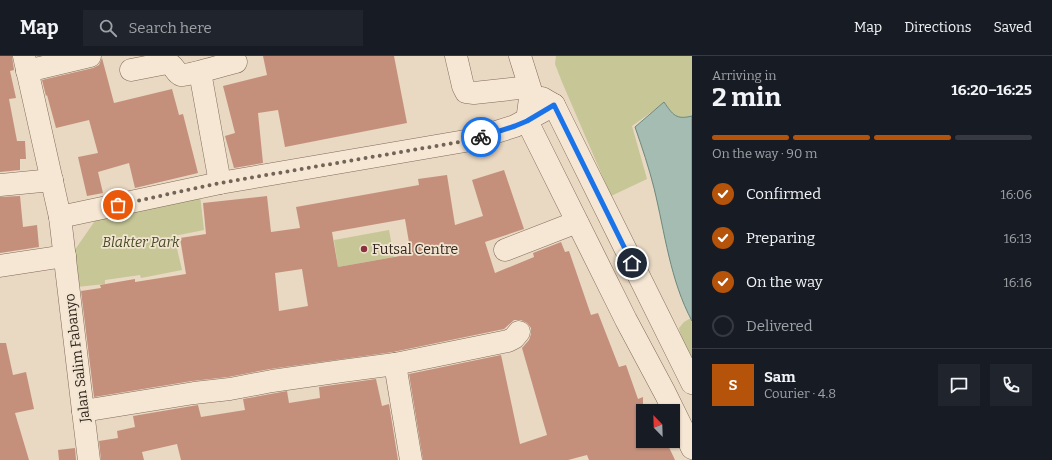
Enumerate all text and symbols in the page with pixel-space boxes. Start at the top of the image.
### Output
search box [83,10,363,46]
text: Map [20,16,59,39]
icon: search [97,17,119,39]
text: Search here [129,19,212,37]
text: Map [854,19,882,36]
text: Directions [904,19,972,36]
text: Saved [994,19,1032,36]
text: Arriving in [712,68,777,83]
text: 16:20–16:25 [951,81,1032,99]
text: 2 min [712,82,781,113]
courier [461,117,501,157]
icon: bike [470,126,492,148]
text: On the way · 90 m [712,146,817,161]
icon: check [712,183,734,205]
text: Confirmed [746,185,821,203]
text: 16:06 [1000,187,1032,202]
pin [101,188,135,222]
icon: bag [107,194,129,216]
icon: check [712,227,734,249]
text: Preparing [746,229,815,247]
text: 16:13 [1004,231,1032,246]
park label: Blakter Park [102,234,180,251]
place label: Futsal Centre [372,241,458,258]
marker: Futsal Centre [359,244,369,254]
pin [615,246,649,280]
icon: home [621,252,643,274]
icon: check [712,271,734,293]
text: On the way [746,273,823,291]
text: 16:16 [1003,275,1032,290]
street label: Jalan Salim Fabanyo [61,293,94,424]
text: Delivered [746,317,813,335]
button: chat [938,364,980,406]
button: phone [990,364,1032,406]
text: Sam [764,368,796,386]
text: S [728,376,738,394]
text: Courier · 4.8 [764,386,836,401]
north arrow [636,404,680,448]
map controls [636,404,680,448]

